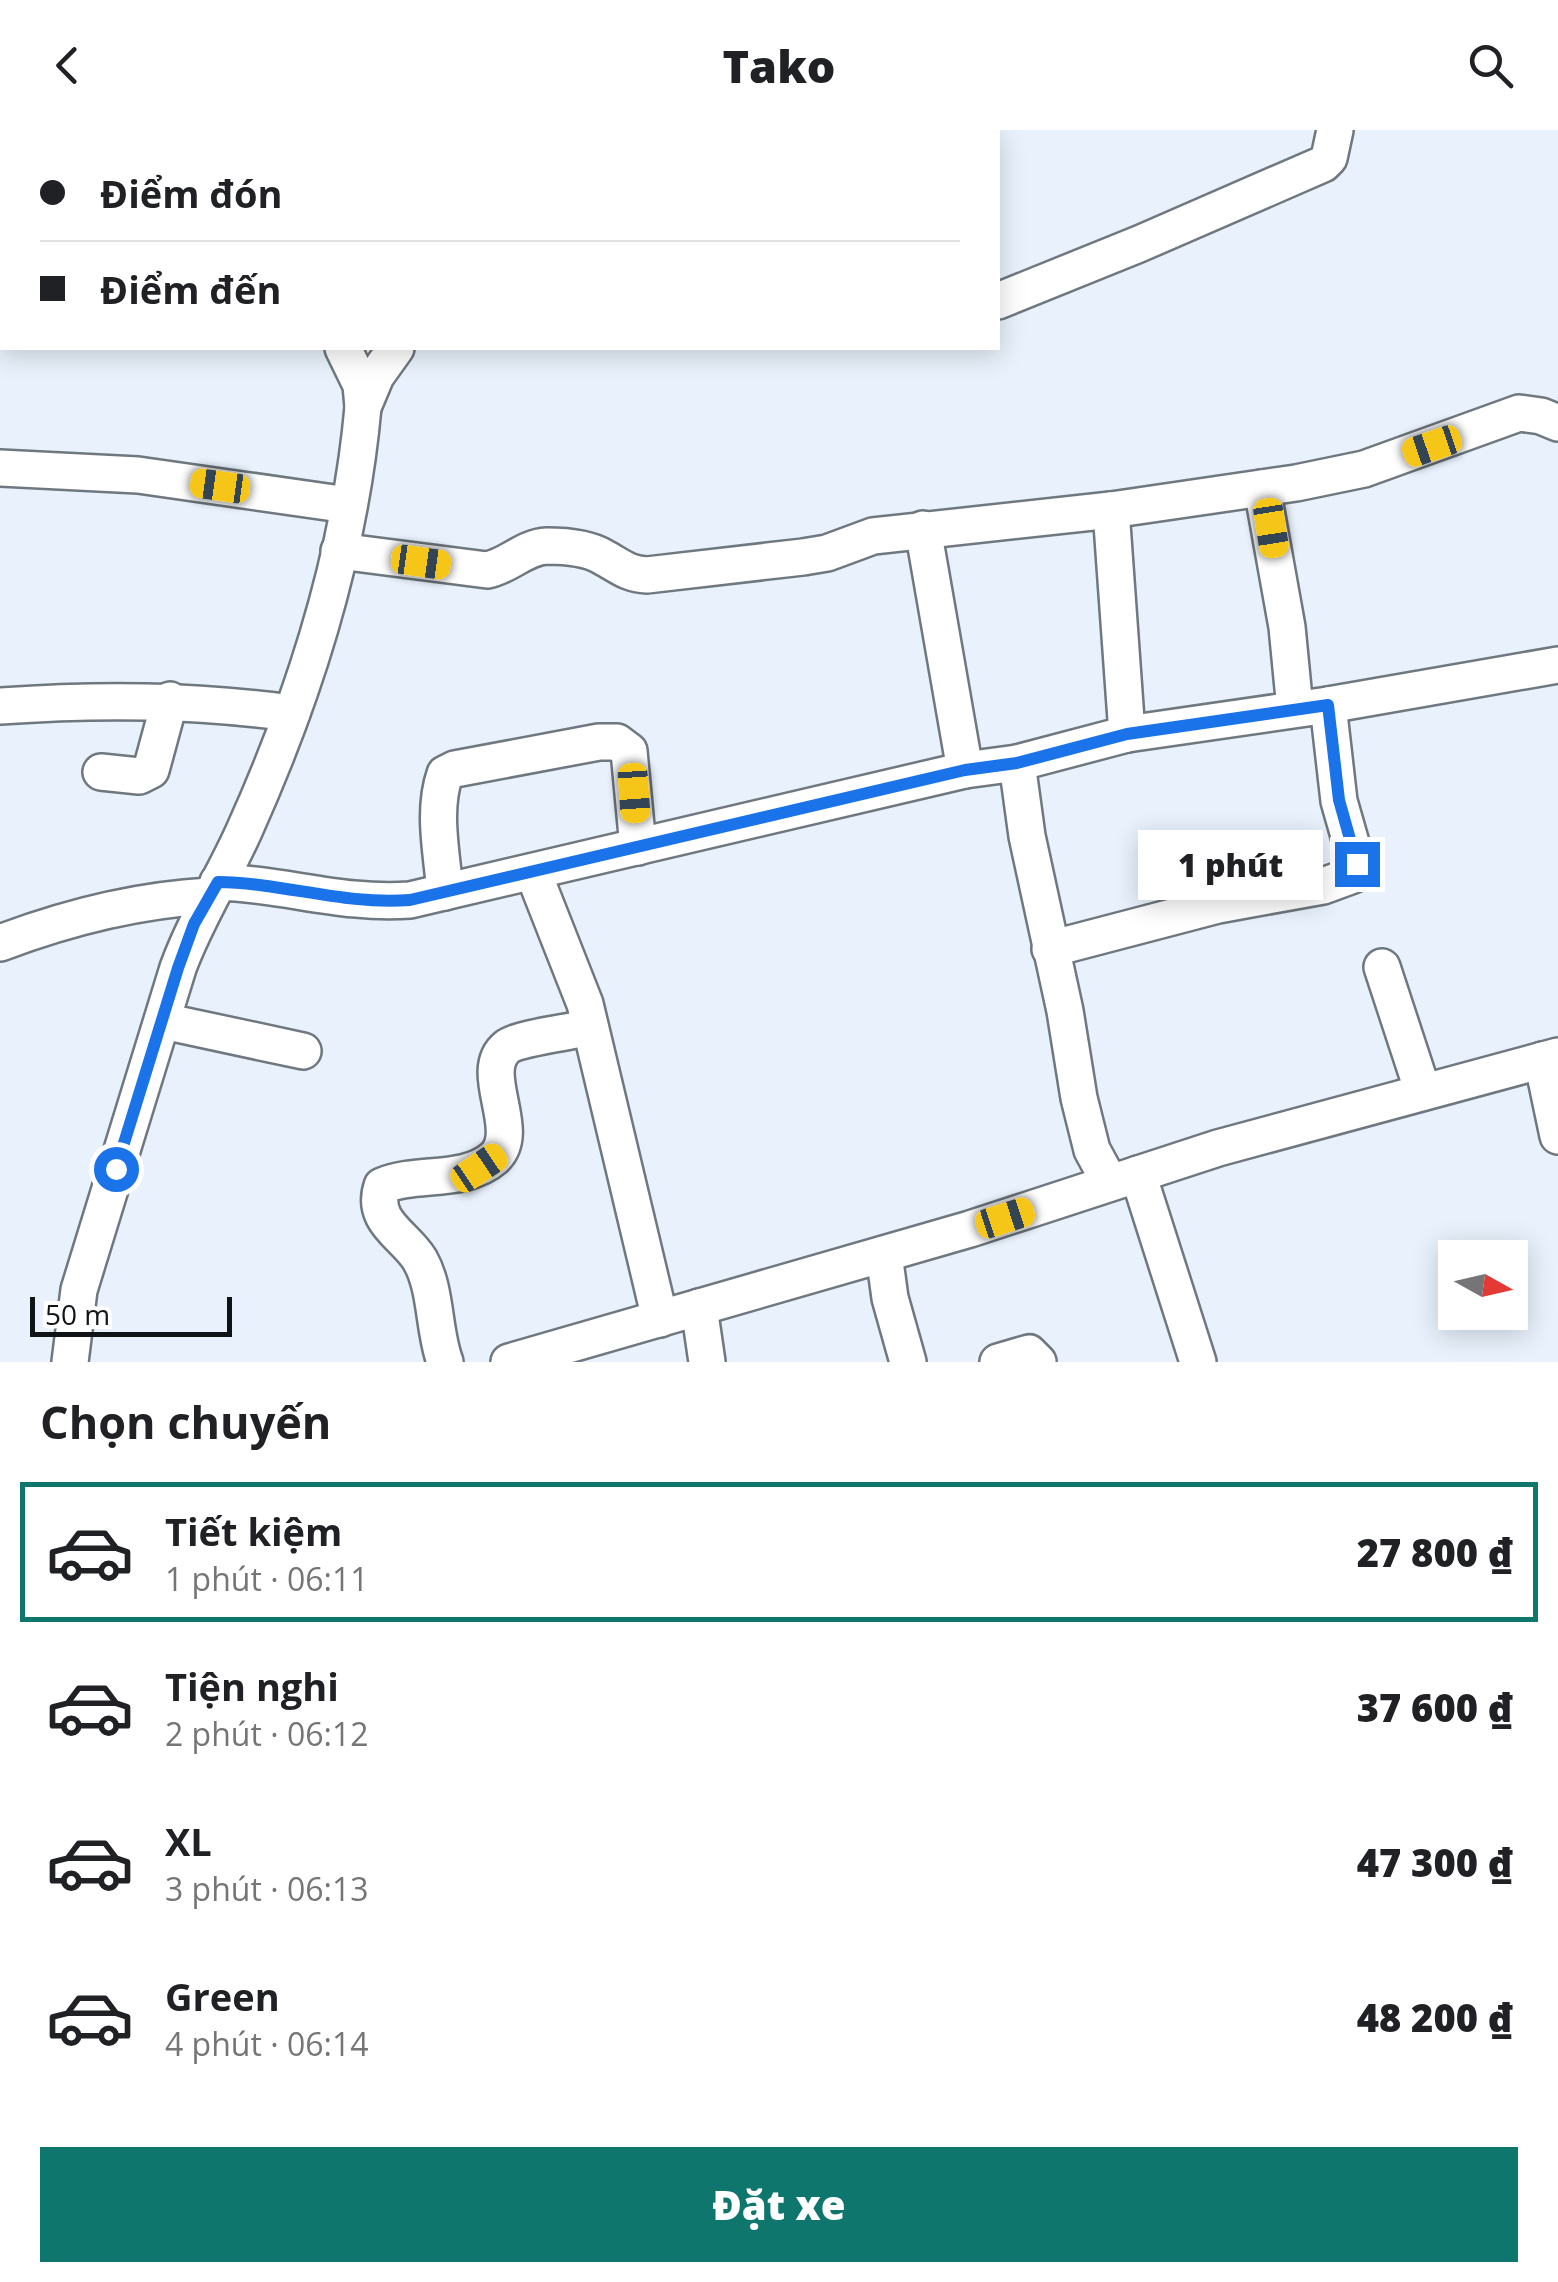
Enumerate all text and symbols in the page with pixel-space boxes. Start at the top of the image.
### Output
text: Tako [723,35,835,96]
icon: back [40,38,95,93]
icon: search [1463,38,1518,93]
text: Điểm đón [100,167,283,219]
text: Điểm đến [100,263,281,315]
car [1399,422,1465,470]
car [188,467,252,505]
car [1251,496,1291,560]
car [389,543,453,581]
car [617,762,651,824]
callout: 1 phút [1137,829,1322,899]
route end [1335,842,1380,887]
text: 1 phút [1178,843,1283,886]
car [446,1139,512,1197]
route start [94,1147,139,1192]
car [972,1194,1038,1242]
north arrow [1438,1240,1528,1330]
map controls [1438,1240,1528,1330]
scale bar [30,1292,232,1336]
text: 50 m [45,1295,110,1333]
text: Chọn chuyến [40,1391,331,1452]
text: Tiết kiệm [165,1505,342,1557]
icon: car [45,1507,135,1597]
text: 27 800 ₫ [1357,1526,1513,1578]
text: 1 phút · 06:11 [165,1557,368,1600]
text: Tiện nghi [165,1660,339,1712]
icon: car [45,1662,135,1752]
text: 37 600 ₫ [1357,1681,1513,1733]
text: 2 phút · 06:12 [165,1712,368,1755]
text: XL [165,1815,212,1867]
icon: car [45,1817,135,1907]
text: 47 300 ₫ [1357,1836,1513,1888]
text: 3 phút · 06:13 [165,1867,368,1910]
text: Green [165,1970,280,2022]
icon: car [45,1972,135,2062]
text: 48 200 ₫ [1357,1991,1513,2043]
text: 4 phút · 06:14 [165,2022,368,2065]
button: Đặt xe [40,2147,1518,2262]

